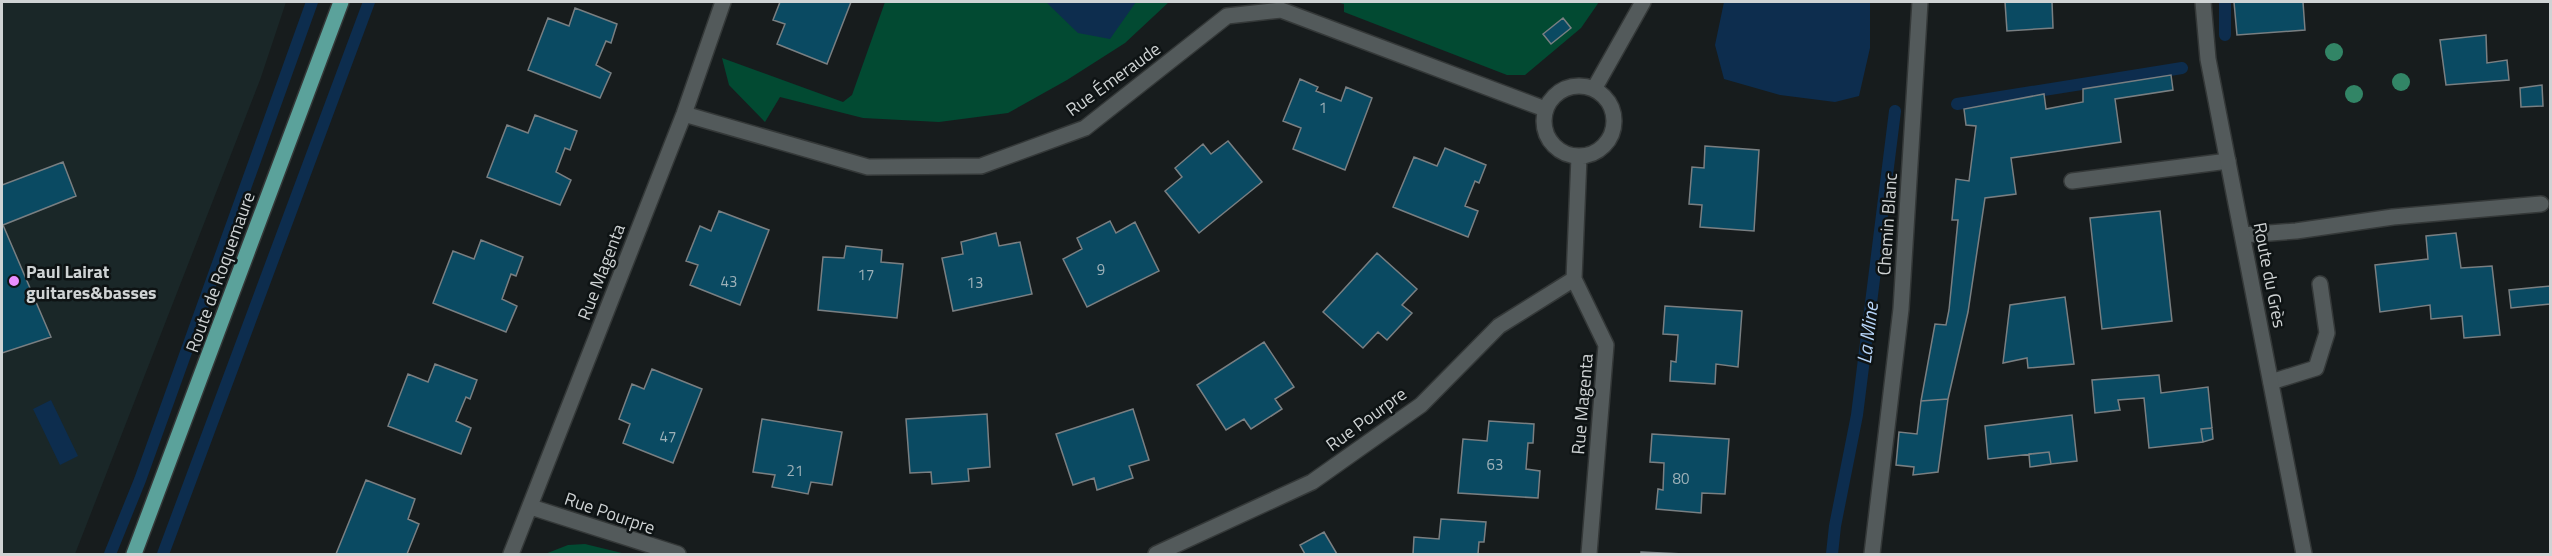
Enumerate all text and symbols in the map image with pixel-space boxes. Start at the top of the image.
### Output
street label: Rue Émeraude [1060,35,1166,123]
house number: 1 [1319,96,1327,119]
street label: Chemin Blanc [1870,172,1904,276]
street label: Route de Roquemaure [178,188,262,356]
street label: Rue Magenta [570,220,632,324]
street label: Route du Grès [2247,220,2293,330]
place label: Paul Lairat guitares&basses [26,258,157,306]
house number: 9 [1097,258,1105,281]
house number: 17 [858,263,874,286]
house number: 43 [721,270,737,293]
house number: 13 [967,271,983,294]
marker: Paul Lairat guitares&basses [7,274,21,288]
water label: La Mine [1848,299,1886,366]
street label: Rue Magenta [1564,352,1600,456]
street label: Rue Pourpre [1320,380,1412,458]
house number: 47 [660,425,676,448]
house number: 63 [1487,453,1503,476]
house number: 21 [787,459,803,482]
house number: 80 [1673,467,1689,490]
street label: Rue Pourpre [561,485,659,541]

